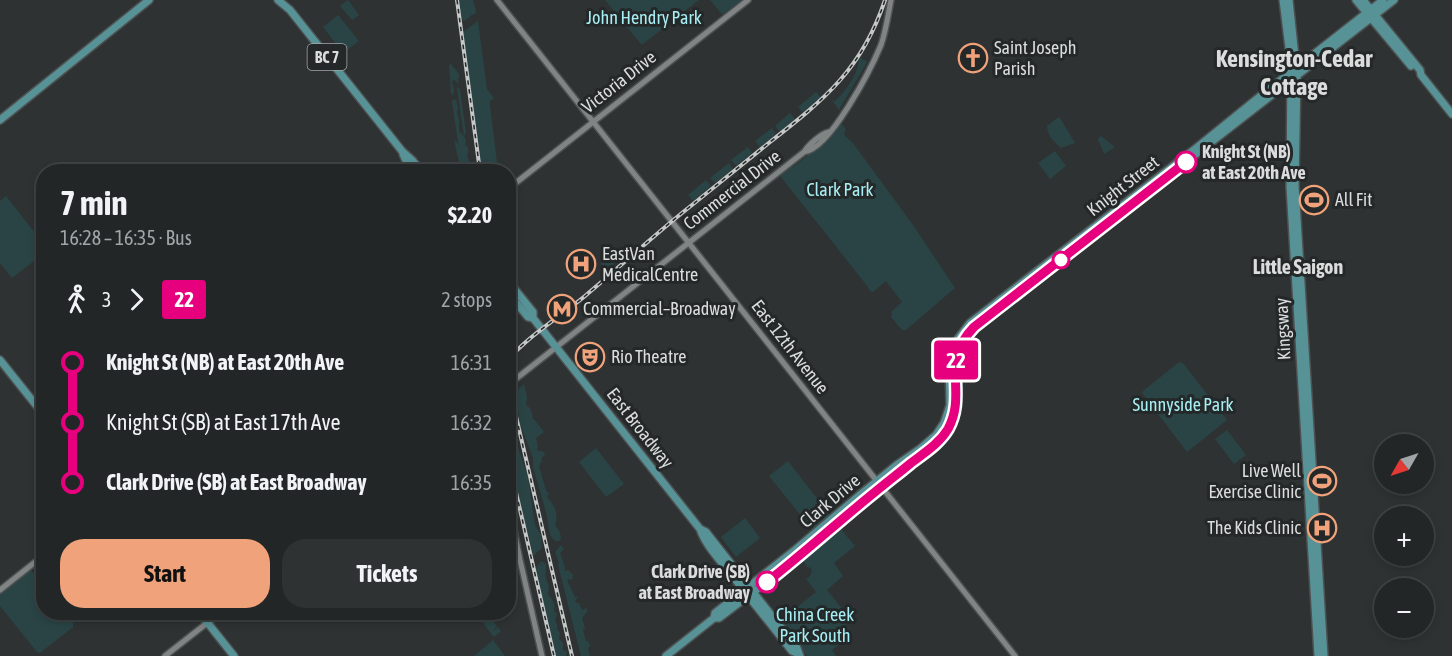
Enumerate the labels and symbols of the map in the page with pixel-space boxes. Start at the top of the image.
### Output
park label: John Hendry Park [586,7,702,28]
place label: Saint Joseph Parish [994,37,1076,79]
church icon: Saint Joseph Parish [957,42,989,74]
road number: BC 7 [308,44,346,70]
district label: Kensington-Cedar Cottage [1216,45,1373,100]
street label: Victoria Drive [577,46,660,117]
place label: Knight St (NB) at East 20th Ave [1202,141,1306,183]
street label: Commercial Drive [679,145,784,234]
street label: Knight Street [1083,151,1163,220]
marker: Knight St (NB) at East 20th Ave [1175,151,1197,173]
park label: Clark Park [807,179,874,200]
sports icon: All Fit [1298,184,1330,216]
place label: All Fit [1335,189,1372,210]
place label: EastVan MedicalCentre [602,243,698,285]
hospital icon: EastVan MedicalCentre [565,248,597,280]
unlabelled marker [1052,251,1070,269]
district label: Little Saigon [1253,255,1343,278]
metro station icon: Commercial–Broadway [546,293,578,325]
street label: East 12th Avenue [747,296,834,398]
street label: Kingsway [1270,297,1295,361]
place label: Commercial–Broadway [583,298,736,319]
line badge: 22 [929,340,983,380]
theatre icon: Rio Theatre [574,341,606,373]
place label: Rio Theatre [611,346,687,367]
street label: East Broadway [603,384,678,472]
park label: Sunnyside Park [1133,394,1234,415]
north arrow [1374,434,1434,494]
place label: Live Well Exercise Clinic [1208,460,1301,502]
sports icon: Live Well Exercise Clinic [1306,465,1338,497]
street label: Clark Drive [795,469,864,532]
hospital icon: The Kids Clinic [1306,512,1338,544]
place label: The Kids Clinic [1207,517,1301,538]
place label: Clark Drive (SB) at East Broadway [638,561,751,603]
marker: Clark Drive (SB) at East Broadway [756,571,778,593]
park label: China Creek Park South [776,604,854,646]

